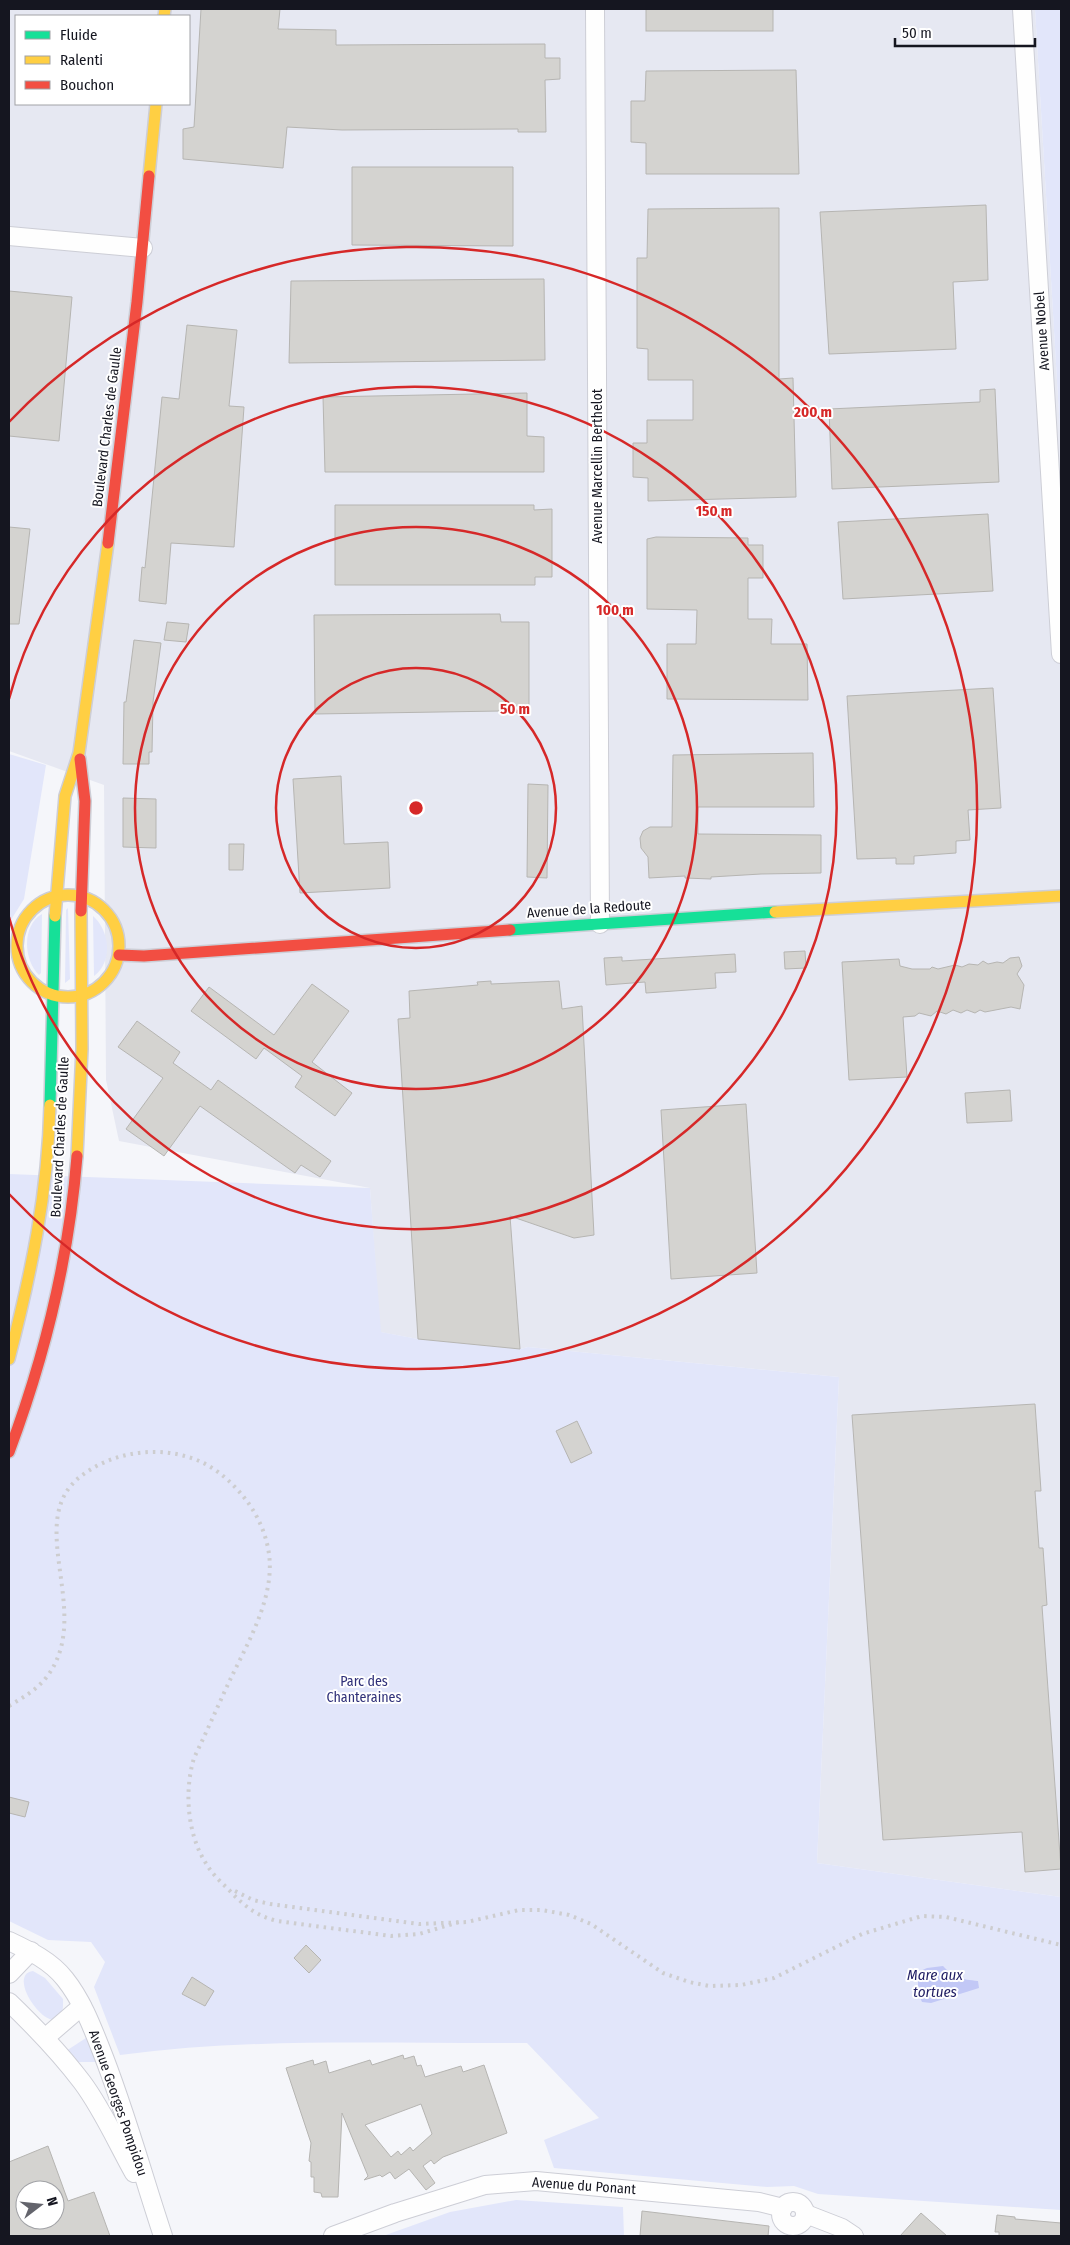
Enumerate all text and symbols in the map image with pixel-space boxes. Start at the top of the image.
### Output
legend [15,15,190,105]
scale bar [895,15,1035,47]
text: 50 m [902,24,932,42]
text: Fluide [60,26,97,44]
text: Ralenti [60,51,103,69]
text: Bouchon [60,76,114,94]
street label: Avenue Nobel [1031,291,1053,371]
street label: Boulevard Charles de Gaulle [89,346,125,508]
street label: Avenue Marcellin Berthelot [589,388,606,543]
text: 200 m [793,403,832,421]
text: 150 m [696,502,732,520]
text: 100 m [596,601,634,619]
text: 50 m [500,700,530,718]
centre of rings [407,799,425,817]
street label: Avenue de la Redoute [526,896,652,922]
street label: Boulevard Charles de Gaulle [47,1056,73,1218]
park label: Parc des Chanteraines [327,1673,402,1706]
water label: Mare aux tortues [907,1966,963,2001]
street label: Avenue Georges Pompidou [85,2028,151,2178]
street label: Avenue du Ponant [532,2174,637,2198]
north arrow [15,2180,65,2230]
text: N [43,2195,61,2208]

